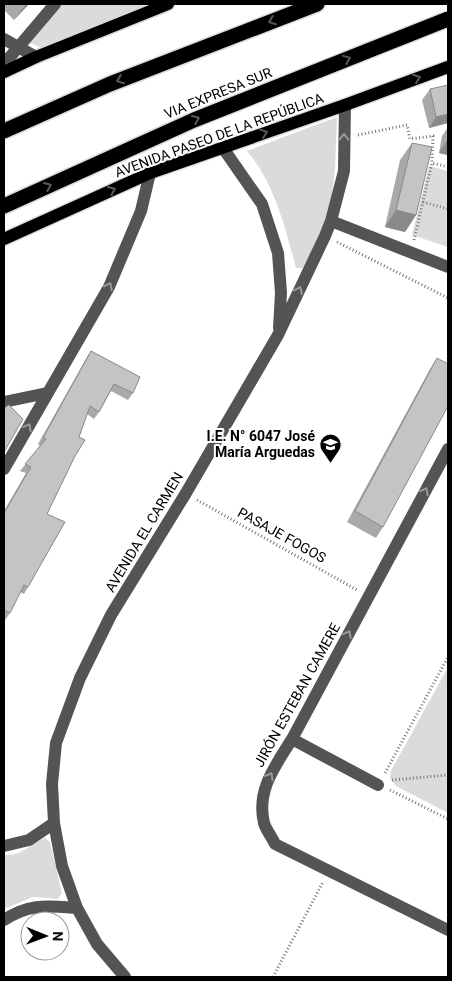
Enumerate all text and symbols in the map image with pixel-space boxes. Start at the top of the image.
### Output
one-way arrow [268,16,276,26]
one-way arrow [342,55,351,65]
street label: VIA EXPRESA SUR [162,64,274,122]
one-way arrow [116,74,125,84]
one-way arrow [412,74,421,84]
street label: AVENIDA PASEO DE LA REPÚBLICA [112,89,326,180]
one-way arrow [191,115,200,125]
one-way arrow [259,129,268,139]
one-way arrow [339,132,349,140]
one-way arrow [43,181,52,192]
one-way arrow [107,186,116,197]
one-way arrow [103,282,113,291]
one-way arrow [293,287,303,296]
one-way arrow [21,423,31,432]
place label: I.E. N° 6047 José María Arguedas [207,428,315,460]
school or university icon: I.E. N° 6047 José María Arguedas [319,432,343,463]
street label: AVENIDA EL CARMEN [102,469,186,595]
one-way arrow [419,487,429,496]
street label: PASAJE FOGOS [235,504,329,566]
street label: JIRÓN ESTEBAN CAMERE [250,620,343,770]
one-way arrow [342,630,352,639]
one-way arrow [264,773,274,782]
north arrow [20,911,70,961]
text: N [50,931,66,941]

